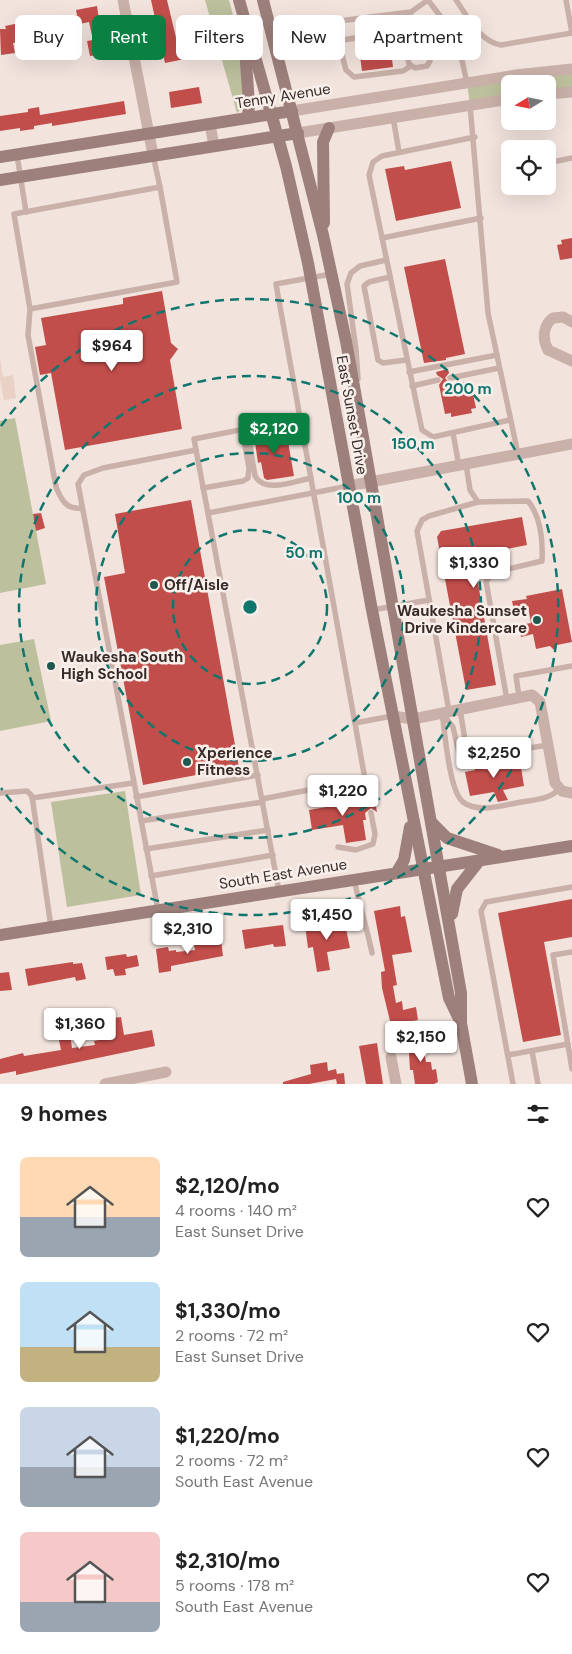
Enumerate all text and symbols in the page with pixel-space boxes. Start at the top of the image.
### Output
chip: Buy [15,15,82,60]
chip: Rent [92,15,166,60]
chip: Filters [176,15,263,60]
chip: New [273,15,345,60]
chip: Apartment [355,15,481,60]
north arrow [501,75,556,130]
map controls [501,75,556,195]
street label: Tenny Avenue [234,79,332,113]
button: locate [501,140,556,195]
pin: $964 [82,330,142,372]
text: $964 [92,335,132,356]
street label: East Sunset Drive [332,354,372,476]
text: 200 m [444,379,492,399]
pin: $2,120 [233,412,315,455]
text: $2,120 [249,418,299,439]
text: 150 m [392,434,435,454]
text: 100 m [337,488,381,508]
text: 50 m [285,543,323,563]
pin: $1,330 [433,546,515,589]
text: $1,330 [449,552,499,573]
place label: Off/Aisle [164,575,229,595]
marker: Off/Aisle [148,579,160,591]
centre of rings [241,598,259,616]
place label: Waukesha Sunset Drive Kindercare [397,601,527,638]
marker: Waukesha Sunset Drive Kindercare [531,614,543,626]
place label: Waukesha South High School [61,647,183,684]
marker: Waukesha South High School [45,660,57,672]
pin: $2,250 [453,736,535,779]
text: $2,250 [467,742,521,763]
place label: Xperience Fitness [197,743,273,780]
marker: Xperience Fitness [181,756,193,768]
pin: $1,220 [302,774,384,817]
text: $1,220 [318,780,368,801]
street label: South East Avenue [218,854,348,894]
pin: $1,450 [286,898,368,941]
text: $1,450 [301,904,353,925]
pin: $2,310 [147,912,229,955]
text: $2,310 [163,918,213,939]
pin: $1,360 [39,1008,121,1050]
text: $1,360 [55,1013,105,1034]
pin: $2,150 [380,1020,462,1063]
text: $2,150 [396,1026,446,1047]
text: 9 homes [20,1100,108,1128]
icon: filters [524,1100,552,1128]
text: $2,120/mo [175,1172,280,1200]
icon: home [60,1177,120,1237]
icon: heart [524,1193,552,1221]
text: 4 rooms · 140 m² [175,1200,297,1221]
text: East Sunset Drive [175,1221,304,1242]
text: $1,330/mo [175,1297,281,1325]
icon: home [60,1302,120,1362]
icon: heart [524,1318,552,1346]
text: 2 rooms · 72 m² [175,1325,288,1346]
text: East Sunset Drive [175,1346,304,1367]
text: $1,220/mo [175,1422,280,1450]
icon: home [60,1427,120,1487]
icon: heart [524,1443,552,1471]
text: 2 rooms · 72 m² [175,1450,288,1471]
text: South East Avenue [175,1471,313,1492]
text: $2,310/mo [175,1547,280,1575]
icon: home [60,1552,120,1612]
icon: heart [524,1568,552,1596]
text: 5 rooms · 178 m² [175,1575,294,1596]
text: South East Avenue [175,1596,313,1617]

